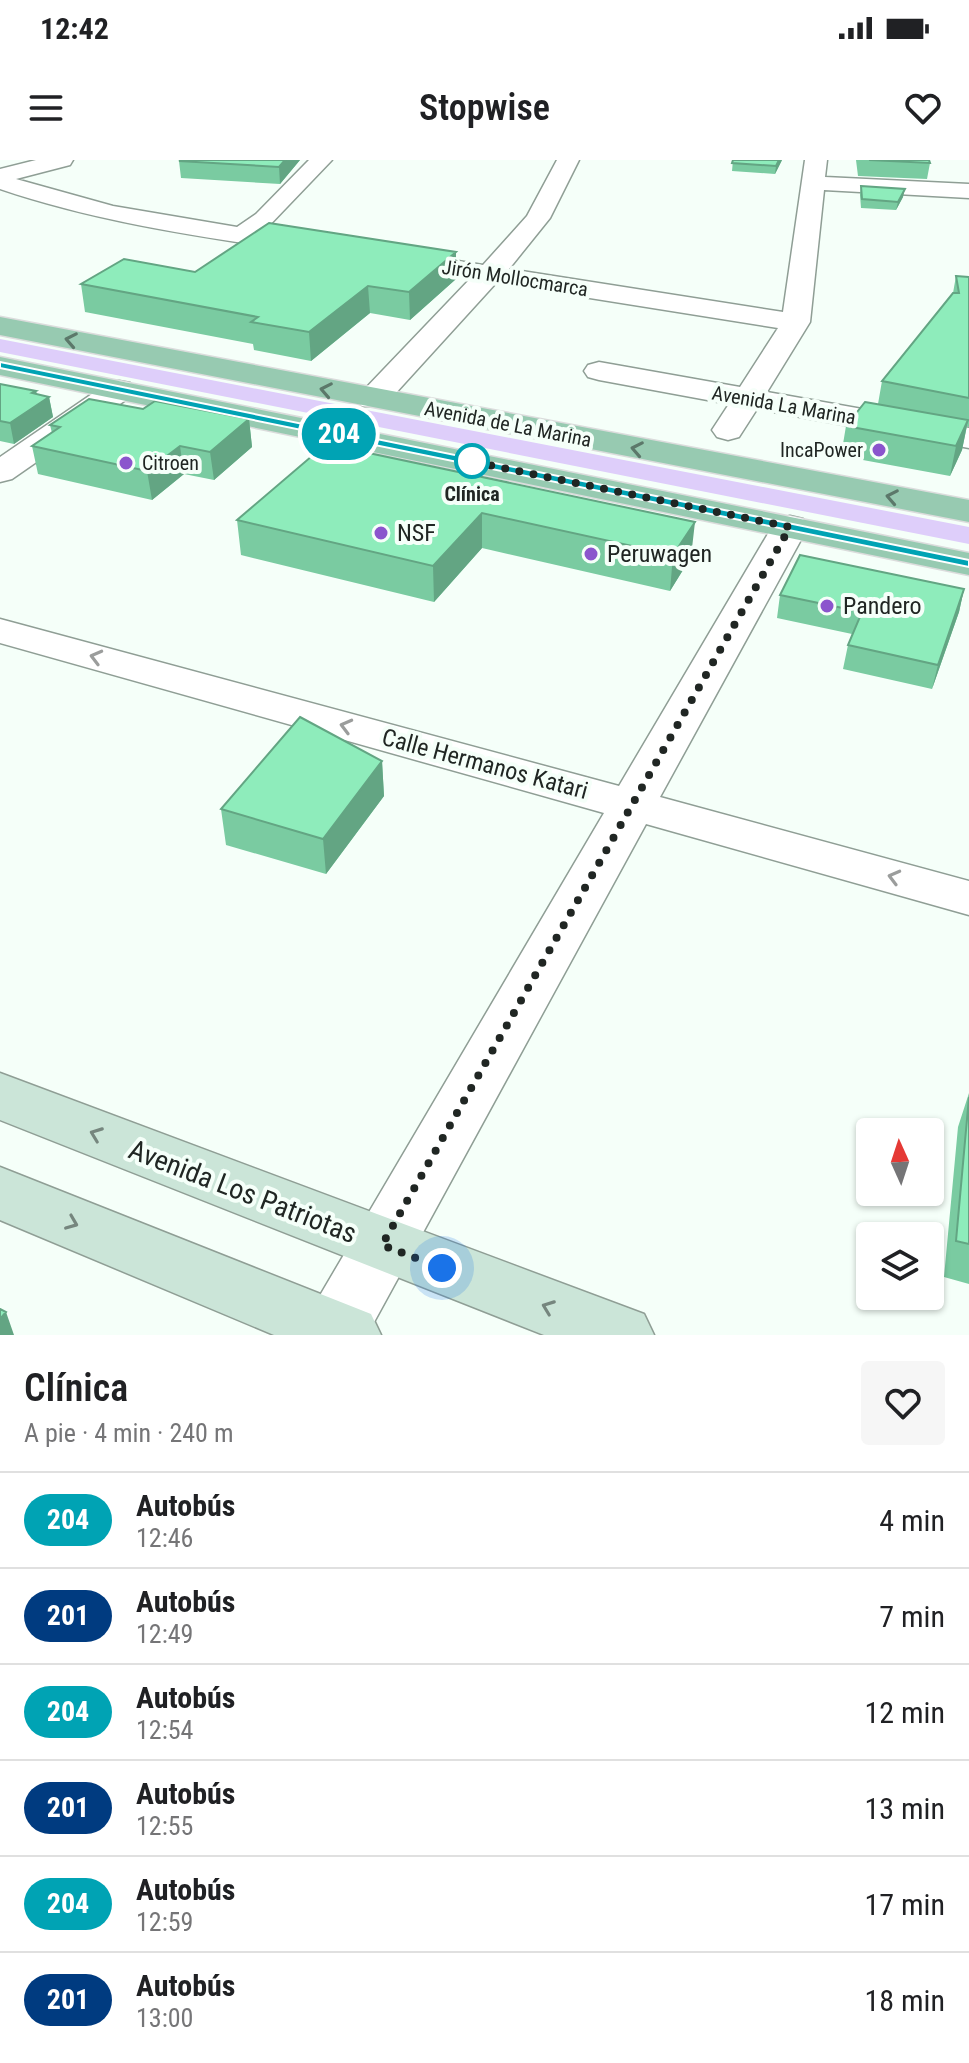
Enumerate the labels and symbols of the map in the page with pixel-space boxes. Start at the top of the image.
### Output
street label: Jirón Mollocmarca [440,255,590,301]
one-way arrow [64,333,78,350]
street label: Avenida La Marina [710,381,858,429]
one-way arrow [320,382,333,399]
street label: Avenida de La Marina [423,396,593,452]
line badge: 204 [293,408,385,460]
place label: IncaPower [780,438,863,462]
one-way arrow [630,441,644,458]
marker: IncaPower [870,441,888,459]
marker: Clínica [455,444,489,478]
place label: Citroen [142,451,199,475]
marker: Citroen [117,454,135,472]
place label: Clínica [444,482,500,506]
one-way arrow [886,489,899,506]
place label: NSF [397,519,436,547]
marker: NSF [372,524,390,542]
place label: Peruwagen [607,540,712,568]
marker: Peruwagen [582,545,600,563]
place label: Pandero [843,592,922,620]
marker: Pandero [818,597,836,615]
one-way arrow [89,650,103,666]
one-way arrow [340,719,354,736]
street label: Calle Hermanos Katari [379,723,591,805]
one-way arrow [887,870,901,887]
north arrow [856,1118,944,1206]
one-way arrow [90,1127,104,1144]
street label: Avenida Los Patriotas [124,1133,361,1250]
one-way arrow [64,1213,78,1229]
your location [422,1248,462,1288]
one-way arrow [542,1301,556,1317]

